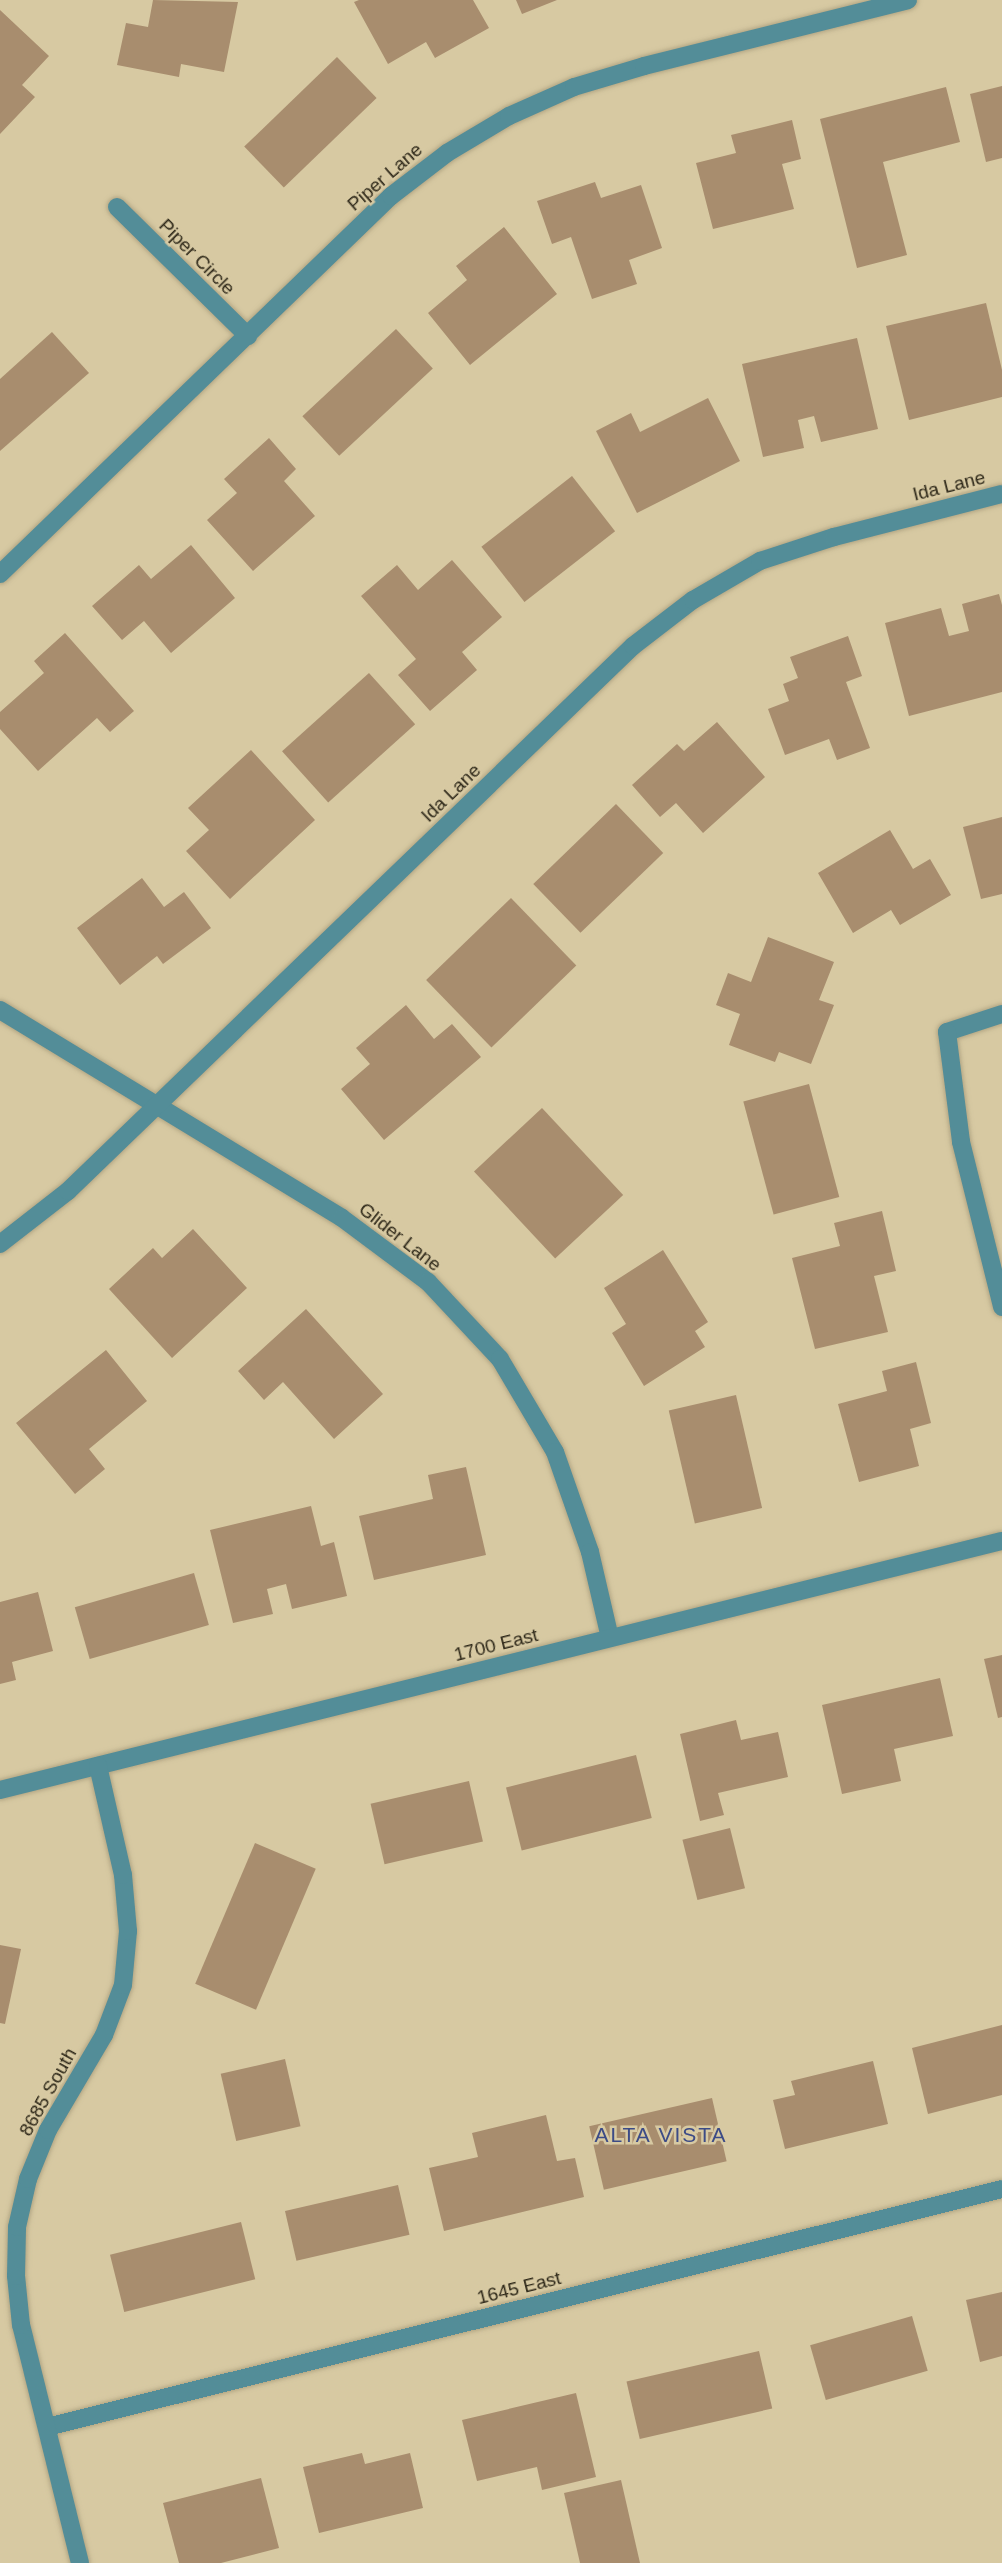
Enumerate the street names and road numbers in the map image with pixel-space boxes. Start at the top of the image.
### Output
street label: Piper Lane [343,138,427,216]
street label: Piper Circle [154,214,240,300]
street label: Ida Lane [910,466,988,506]
street label: Ida Lane [416,759,486,827]
street label: Glider Lane [354,1198,446,1276]
street label: 1700 East [452,1624,540,1666]
street label: 8685 South [14,2044,82,2140]
street label: 1645 East [475,2267,563,2309]

